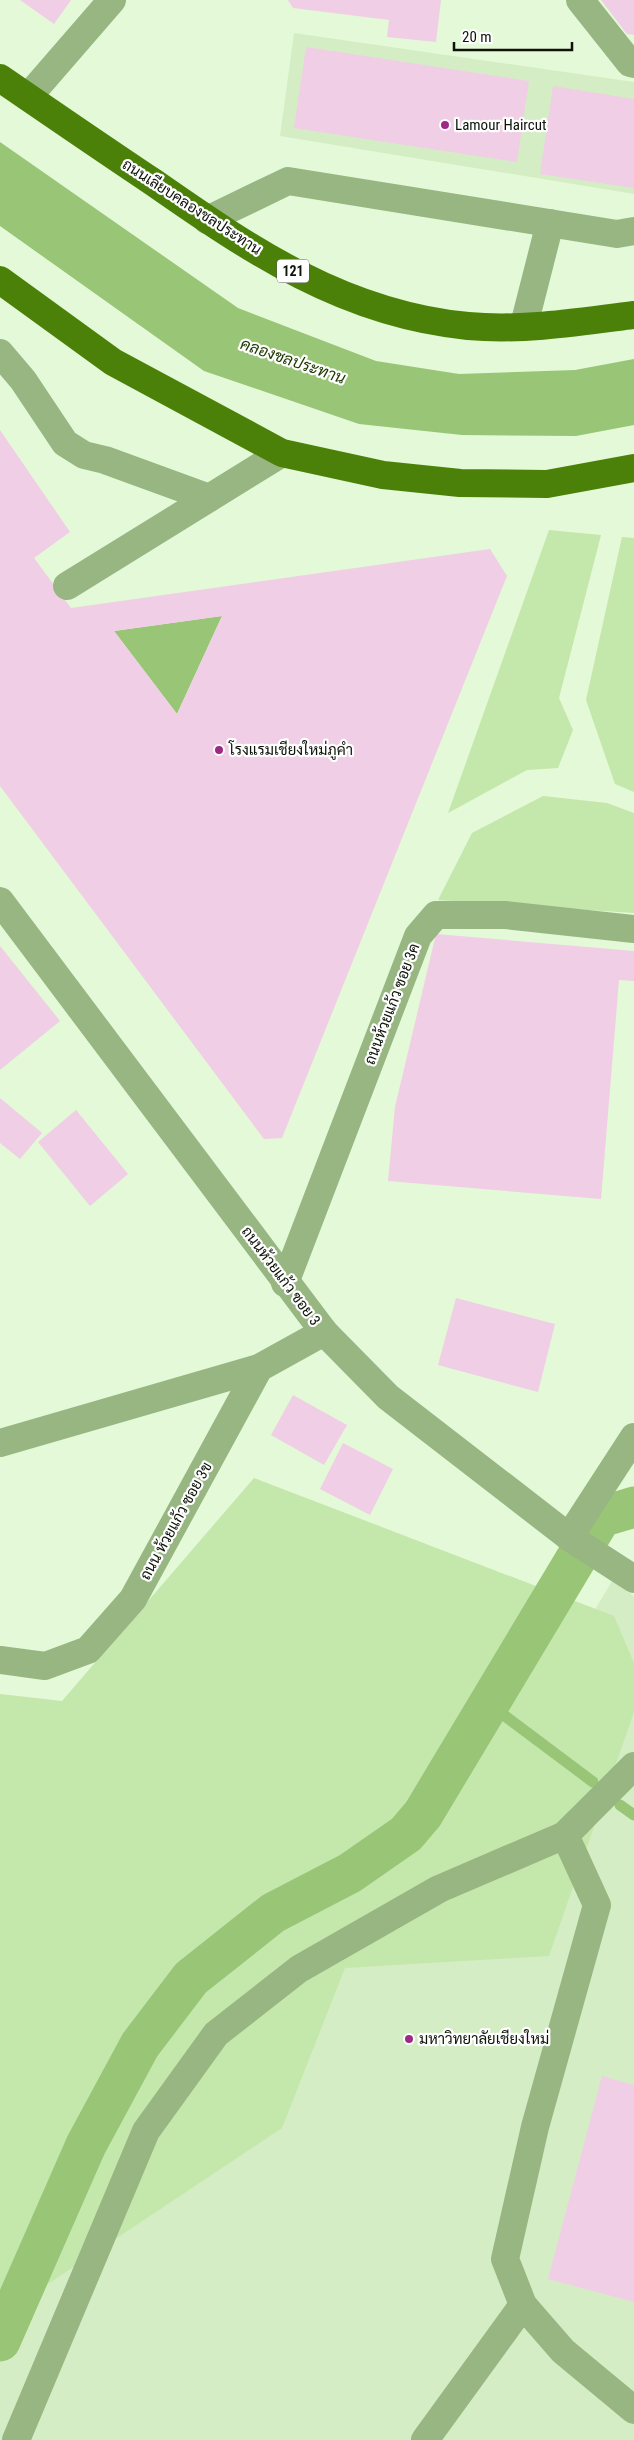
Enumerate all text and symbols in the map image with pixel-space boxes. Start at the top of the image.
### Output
scale bar [454,20,572,52]
text: 20 m [462,28,492,46]
place label: Lamour Haircut [455,116,546,134]
marker: Lamour Haircut [439,119,451,131]
street label: ถนนเลียบคลองชลประทาน [119,154,266,259]
road number: 121 [277,260,309,282]
water label: คลองชลประทาน [238,334,348,388]
place label: โรงแรมเชียงใหม่ภูคำ [228,740,353,760]
marker: โรงแรมเชียงใหม่ภูคำ [213,744,225,756]
street label: ถนนห้วยแก้ว ซอย 3ค [360,940,423,1067]
street label: ถนนห้วยแก้ว ซอย 3 [238,1222,325,1329]
street label: ถนน ห้วยแก้ว ซอย 3ข [135,1458,216,1583]
place label: มหาวิทยาลัยเชียงใหม่ [419,2029,549,2048]
marker: มหาวิทยาลัยเชียงใหม่ [403,2033,415,2045]

